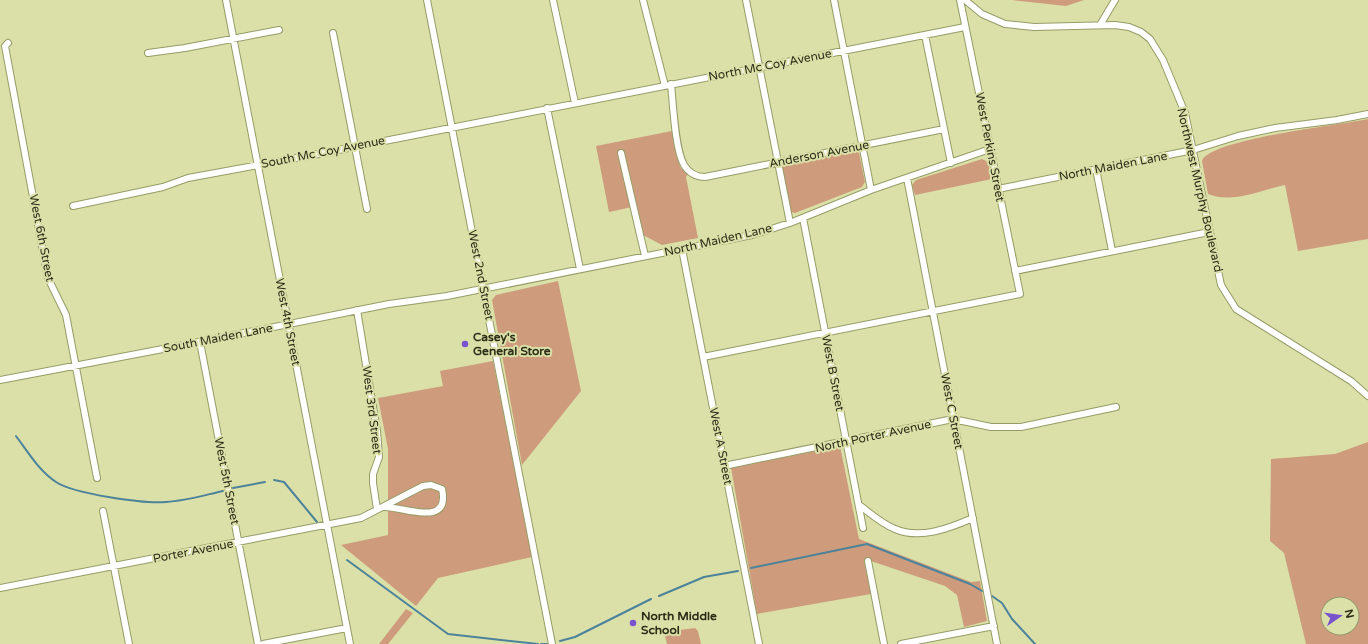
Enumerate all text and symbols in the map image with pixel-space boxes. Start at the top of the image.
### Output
street label: North Mc Coy Avenue [707,46,833,84]
street label: West Perkins Street [973,91,1008,203]
street label: Northwest Murphy Boulevard [1174,107,1226,273]
street label: South Mc Coy Avenue [260,133,386,171]
street label: Anderson Avenue [768,137,870,171]
street label: North Maiden Lane [1058,149,1169,183]
street label: West 6th Street [27,193,57,283]
street label: North Maiden Lane [663,221,773,259]
street label: West 2nd Street [465,229,497,322]
street label: West 4th Street [273,277,303,367]
street label: South Maiden Lane [162,321,274,355]
place label: Casey's General Store [473,330,551,358]
street label: West B Street [819,334,847,413]
marker: Casey's General Store [460,339,470,349]
street label: West 3rd Street [360,365,384,455]
street label: West C Street [938,372,966,451]
street label: West A Street [707,406,735,486]
street label: North Porter Avenue [814,417,932,455]
street label: West 5th Street [212,436,242,526]
street label: Porter Avenue [152,536,235,566]
north arrow [1320,596,1360,636]
text: N [1342,608,1357,620]
place label: North Middle School [641,609,717,637]
marker: North Middle School [628,618,638,628]

